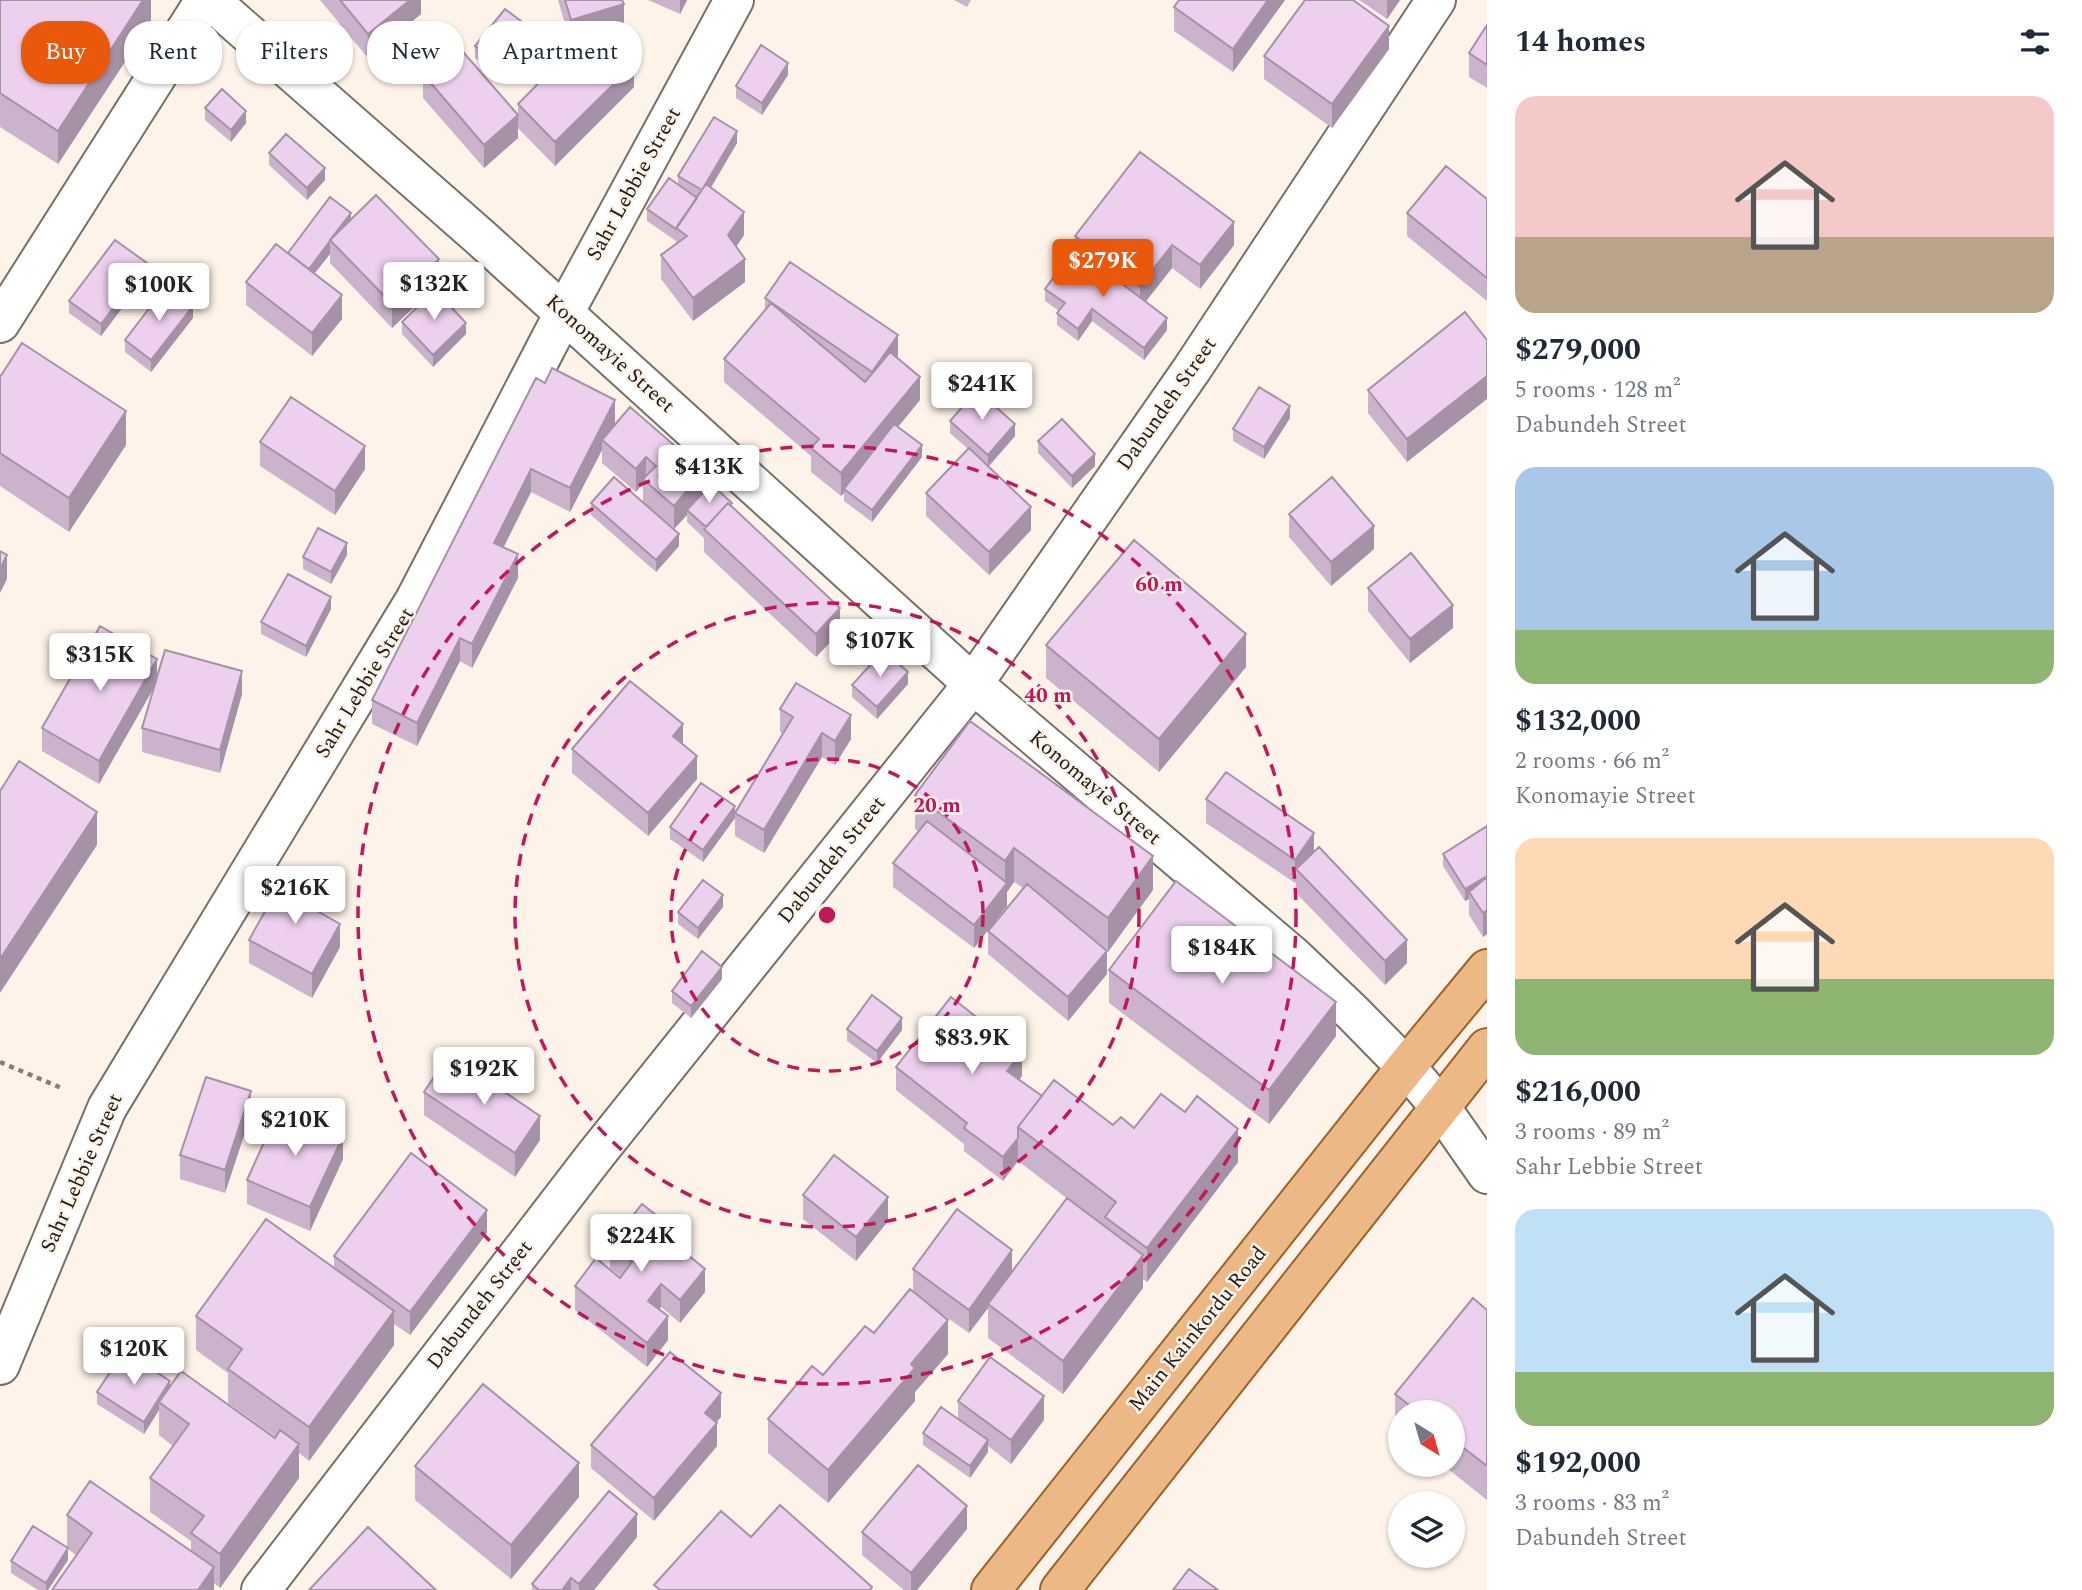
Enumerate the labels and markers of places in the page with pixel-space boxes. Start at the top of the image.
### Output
pin: $279K [1054,240,1152,299]
pin: $132K [385,262,483,322]
pin: $100K [110,264,208,323]
pin: $241K [933,362,1031,422]
pin: $413K [660,446,758,505]
pin: $107K [831,620,929,679]
pin: $315K [51,634,149,693]
pin: $216K [246,866,344,926]
centre of rings [815,903,839,927]
pin: $184K [1173,926,1271,986]
pin: $83.9K [915,1016,1029,1076]
pin: $192K [435,1048,533,1107]
pin: $210K [246,1098,344,1158]
pin: $224K [592,1214,690,1274]
pin: $120K [85,1328,183,1387]

